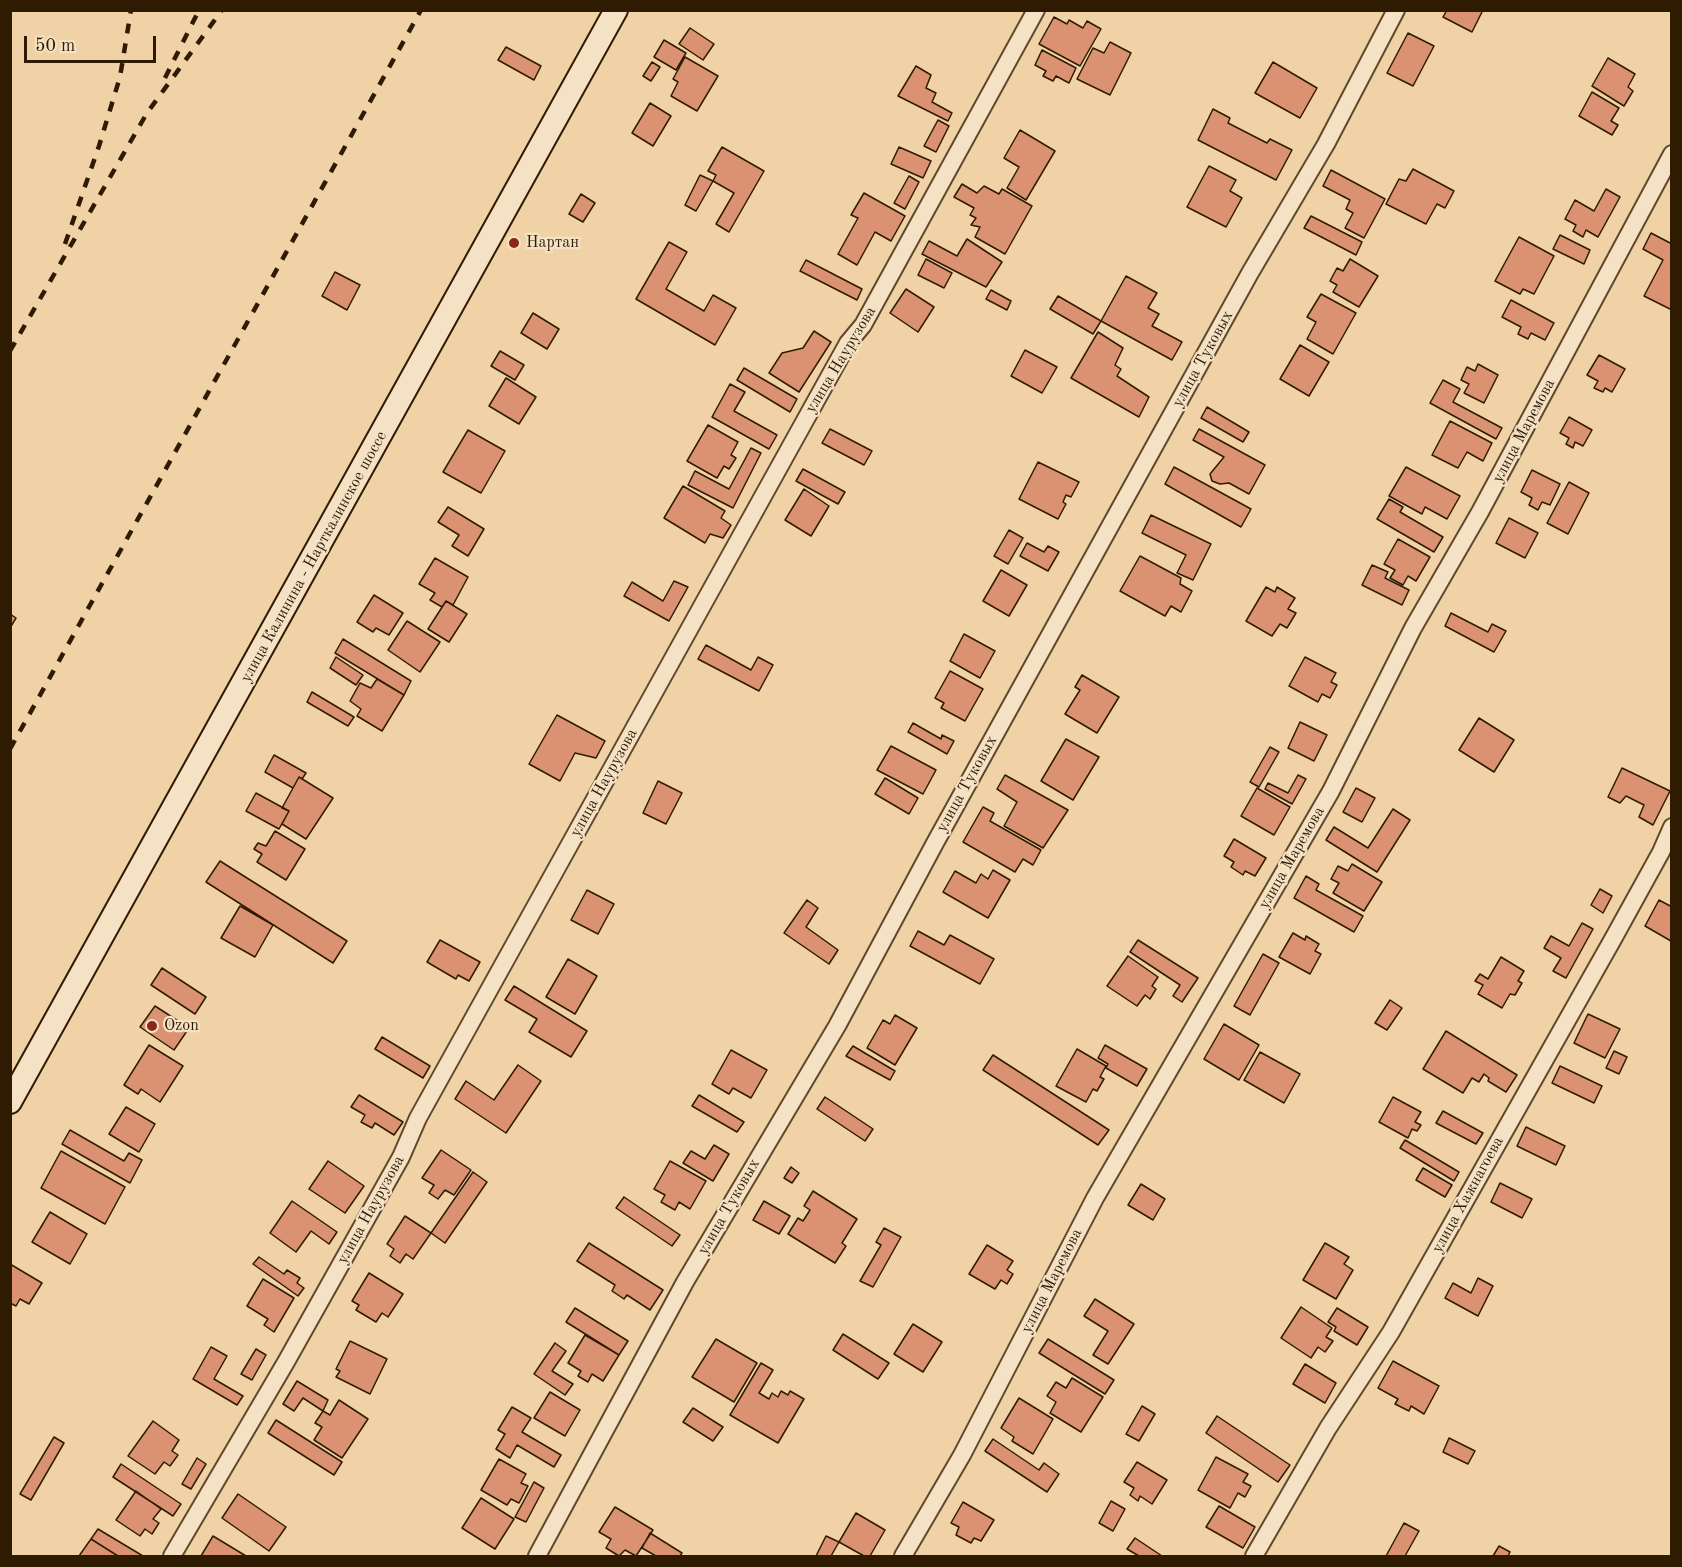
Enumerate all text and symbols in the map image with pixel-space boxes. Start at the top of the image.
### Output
scale bar [27,24,159,62]
text: 50 m [35,37,75,55]
place label: Нартан [526,233,579,253]
marker: Нартан [507,236,521,250]
street label: улица Наурузова [802,303,880,417]
street label: улица Туковых [1168,307,1238,411]
street label: улица Маремова [1489,376,1559,486]
street label: улица Калинина - Нарткалинское шоссе [237,428,391,686]
street label: улица Наурузова [566,725,642,841]
street label: улица Туковых [932,732,1002,836]
street label: улица Маремова [1255,803,1329,913]
place label: Ozon [164,1016,199,1036]
marker: Ozon [145,1019,159,1033]
street label: улица Хажнагоева [1428,1133,1508,1257]
street label: улица Наурузова [333,1152,409,1268]
street label: улица Туковых [694,1156,764,1258]
street label: улица Маремова [1017,1225,1087,1337]

